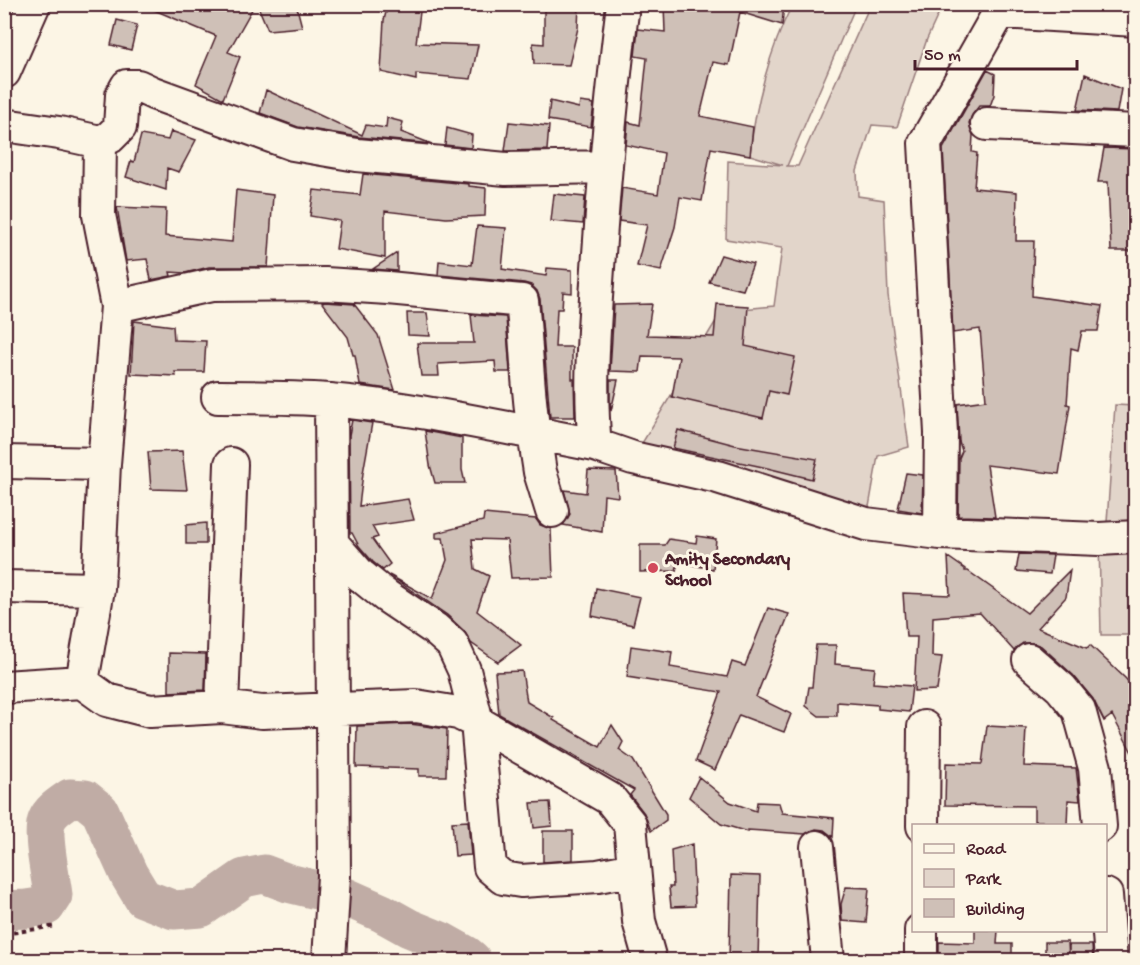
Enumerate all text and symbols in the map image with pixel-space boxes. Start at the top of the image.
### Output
scale bar [915,33,1077,71]
text: 50 m [924,46,961,67]
place label: Amity Secondary School [664,550,790,592]
marker: Amity Secondary School [646,561,660,575]
legend [912,824,1107,932]
text: Road [966,840,1007,861]
text: Park [965,870,1002,891]
text: Building [965,900,1025,921]

